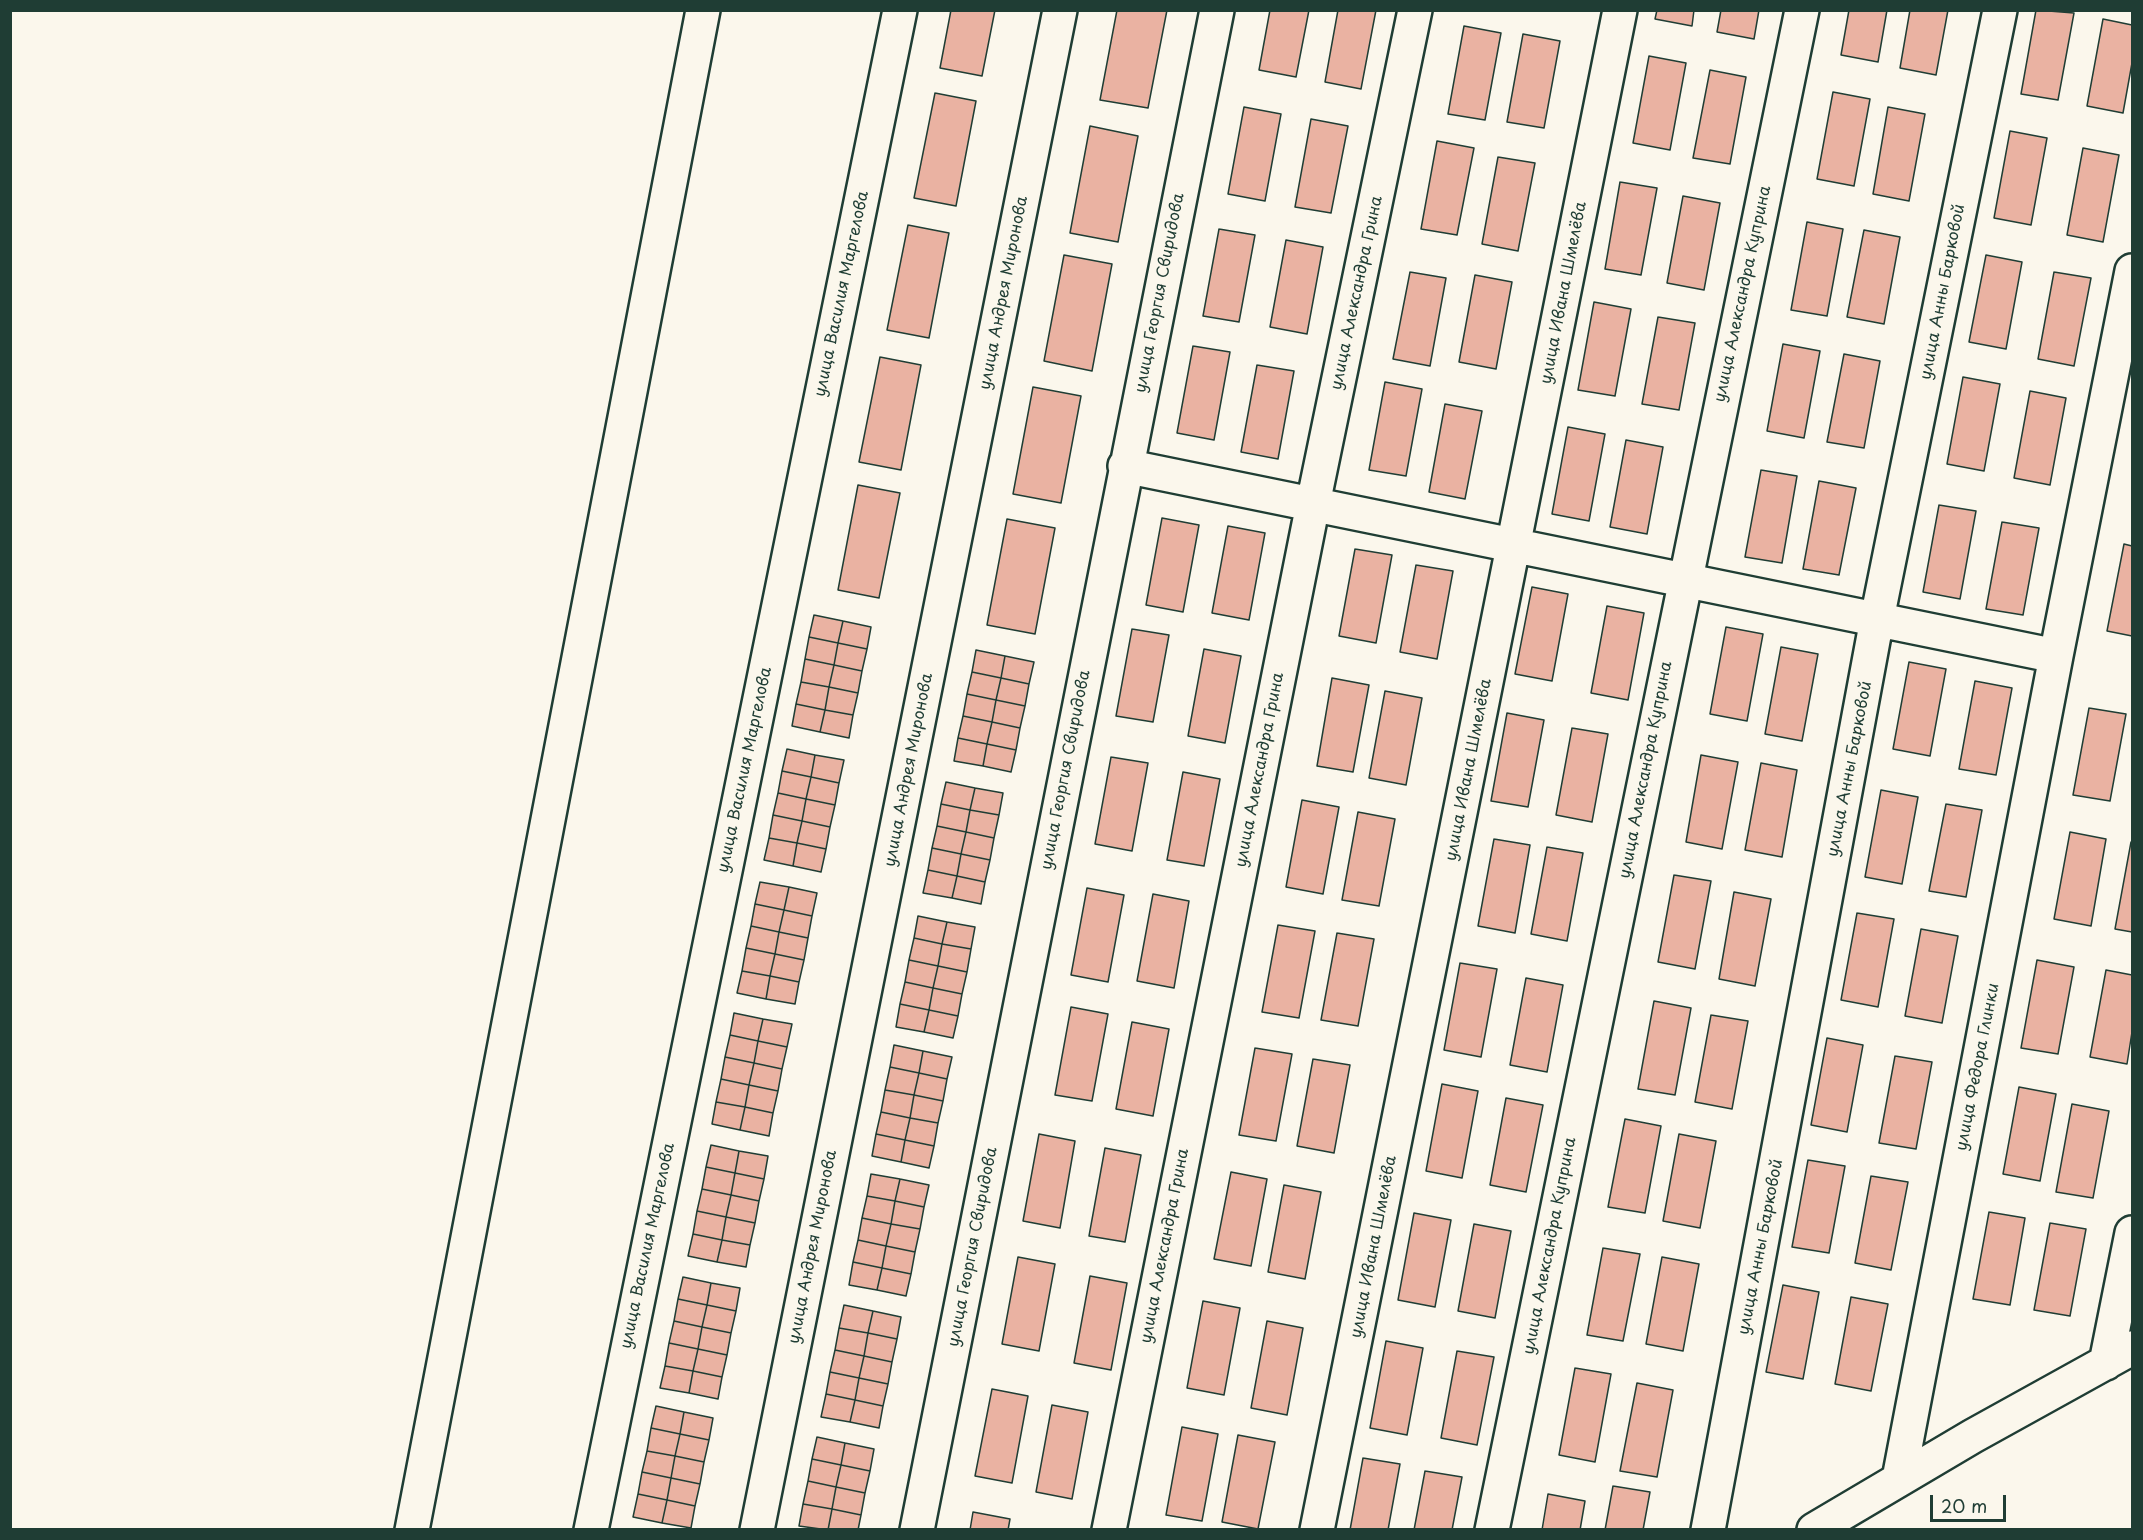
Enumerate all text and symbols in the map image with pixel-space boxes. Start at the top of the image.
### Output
street label: улица Александра Куприна [1711,184,1775,404]
street label: улица Василия Маргелова [811,189,873,399]
street label: улица Георгия Свиридова [1131,192,1189,394]
street label: улица Александра Грина [1327,194,1387,392]
street label: улица Андрея Миронова [976,195,1032,391]
street label: улица Ивана Шмелёва [1537,200,1591,386]
street label: улица Анны Барковой [1917,203,1969,381]
street label: улица Александра Куприна [1615,660,1677,880]
street label: улица Василия Маргелова [714,665,776,875]
street label: улица Георгия Свиридова [1037,669,1095,871]
street label: улица Александра Грина [1232,671,1288,869]
street label: улица Андрея Миронова [881,672,937,868]
street label: улица Ивана Шмелёва [1442,677,1496,863]
street label: улица Анны Барковой [1824,680,1876,858]
street label: улица Федора Глинки [1952,982,2004,1152]
street label: улица Александра Куприна [1519,1136,1581,1356]
street label: улица Василия Маргелова [617,1141,679,1351]
street label: улица Георгия Свиридова [944,1146,1002,1348]
street label: улица Александра Грина [1137,1147,1193,1345]
street label: улица Андрея Миронова [785,1149,841,1345]
street label: улица Ивана Шмелёва [1347,1154,1401,1340]
street label: улица Анны Барковой [1735,1158,1787,1336]
scale bar [1933,1483,2010,1521]
text: 20 m [1941,1492,1987,1519]

